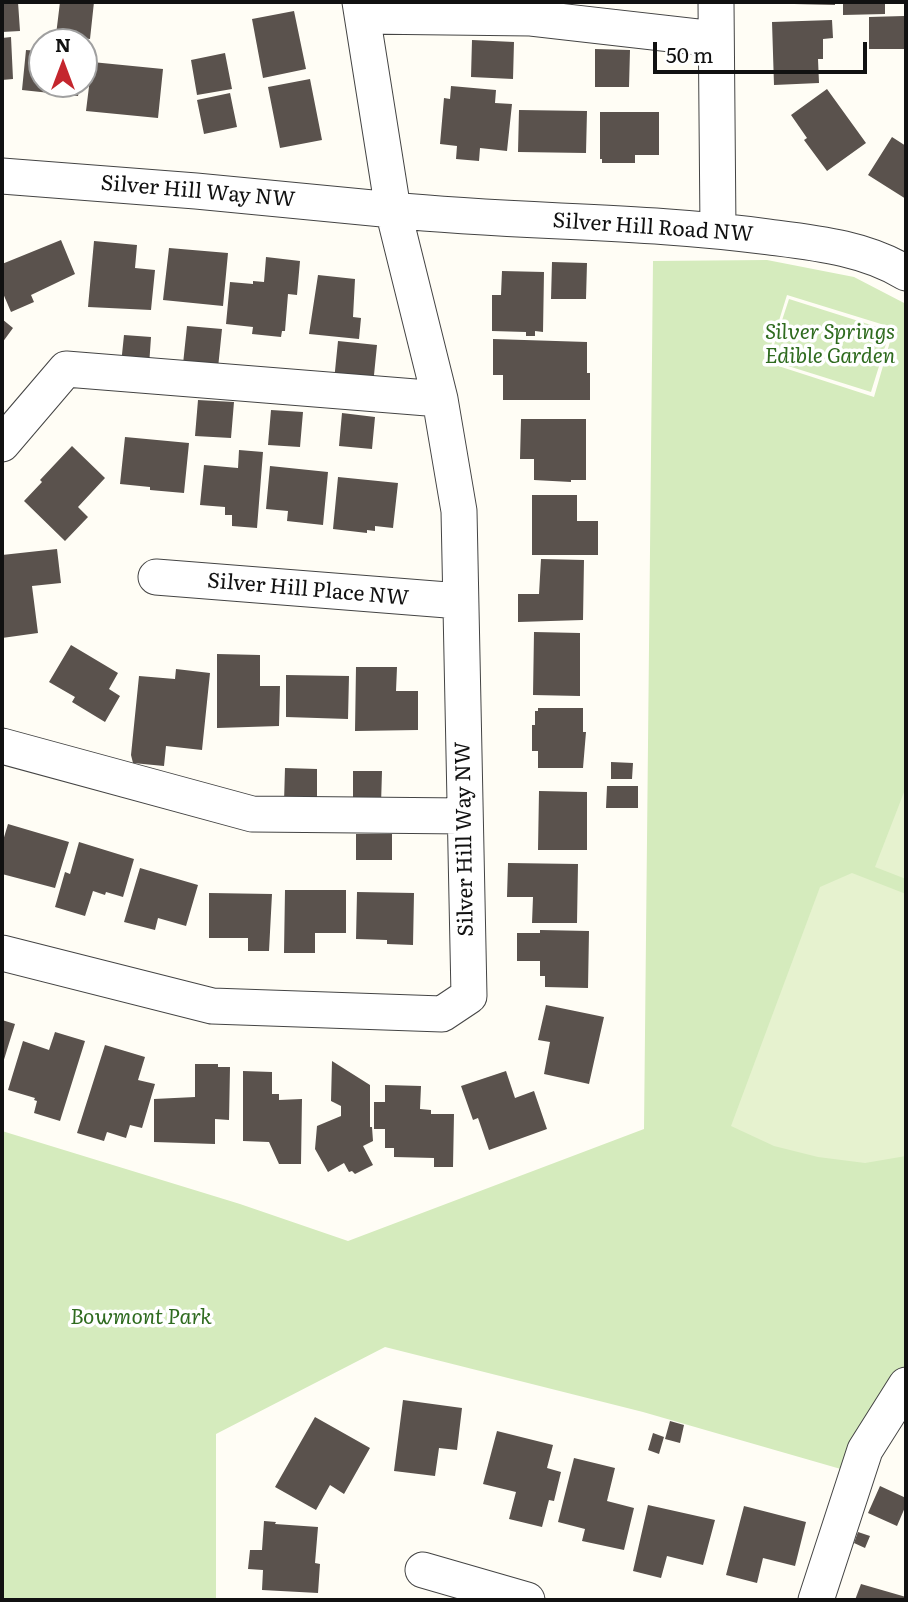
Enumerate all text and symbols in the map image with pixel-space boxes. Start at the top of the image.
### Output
north arrow [28,28,98,98]
scale bar [656,28,870,72]
text: N [55,30,71,58]
text: 50 m [666,38,713,69]
street label: Silver Hill Way NW [100,171,296,213]
street label: Silver Hill Road NW [552,208,754,248]
park label: Silver Springs Edible Garden [765,320,895,370]
street label: Silver Hill Place NW [206,569,410,611]
street label: Silver Hill Way NW [451,741,479,937]
park label: Bowmont Park [70,1305,212,1331]

